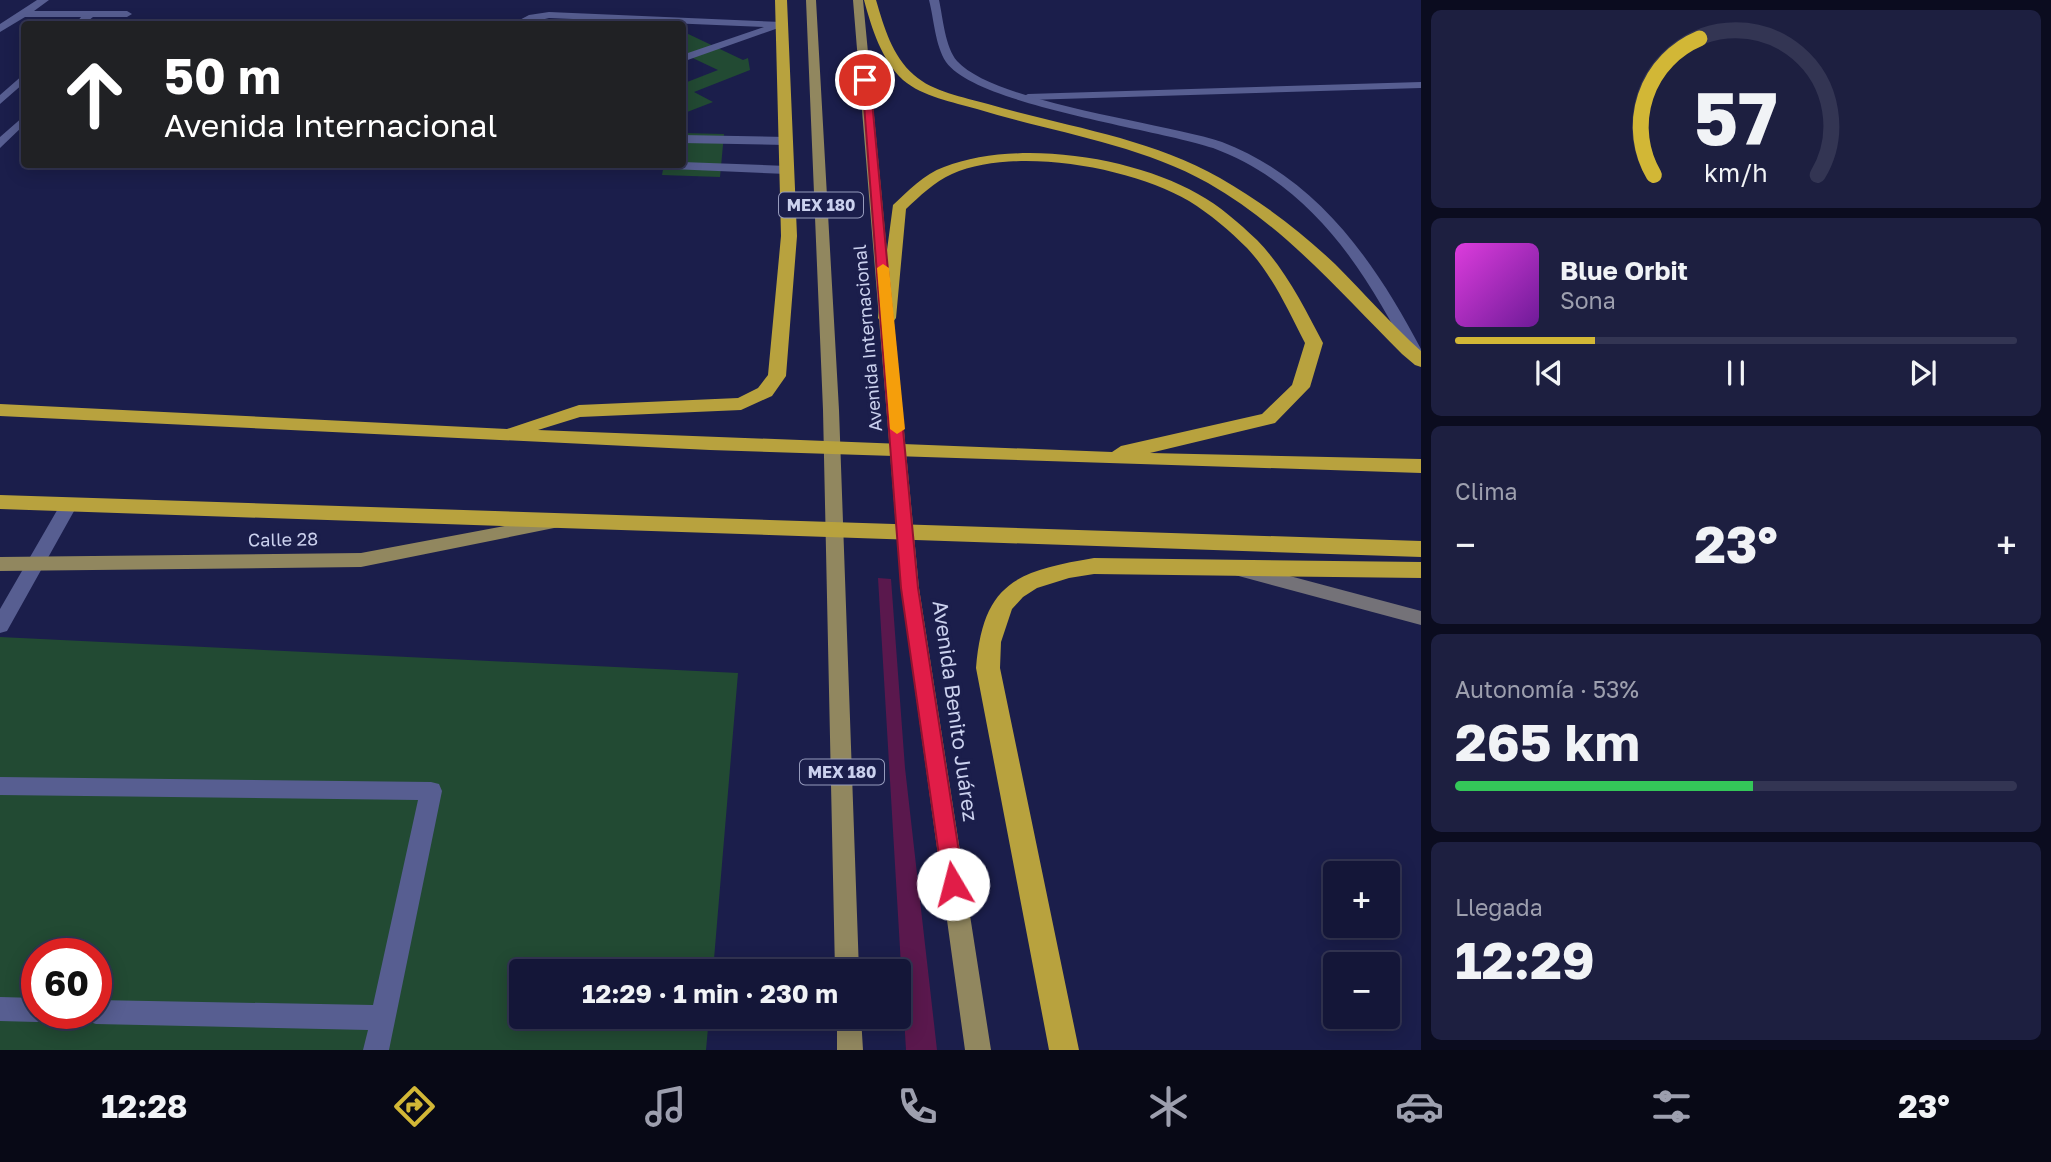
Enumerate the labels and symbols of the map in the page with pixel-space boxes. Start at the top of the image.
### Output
pin [835,50,895,110]
road number: MEX 180 [779,192,863,218]
street label: Avenida Internacional [848,243,886,433]
street label: Calle 28 [248,527,318,551]
street label: Avenida Benito Juárez [928,599,984,823]
road number: MEX 180 [800,760,884,785]
position arrow [916,847,990,921]
speed limit sign: 60 [21,938,112,1029]

